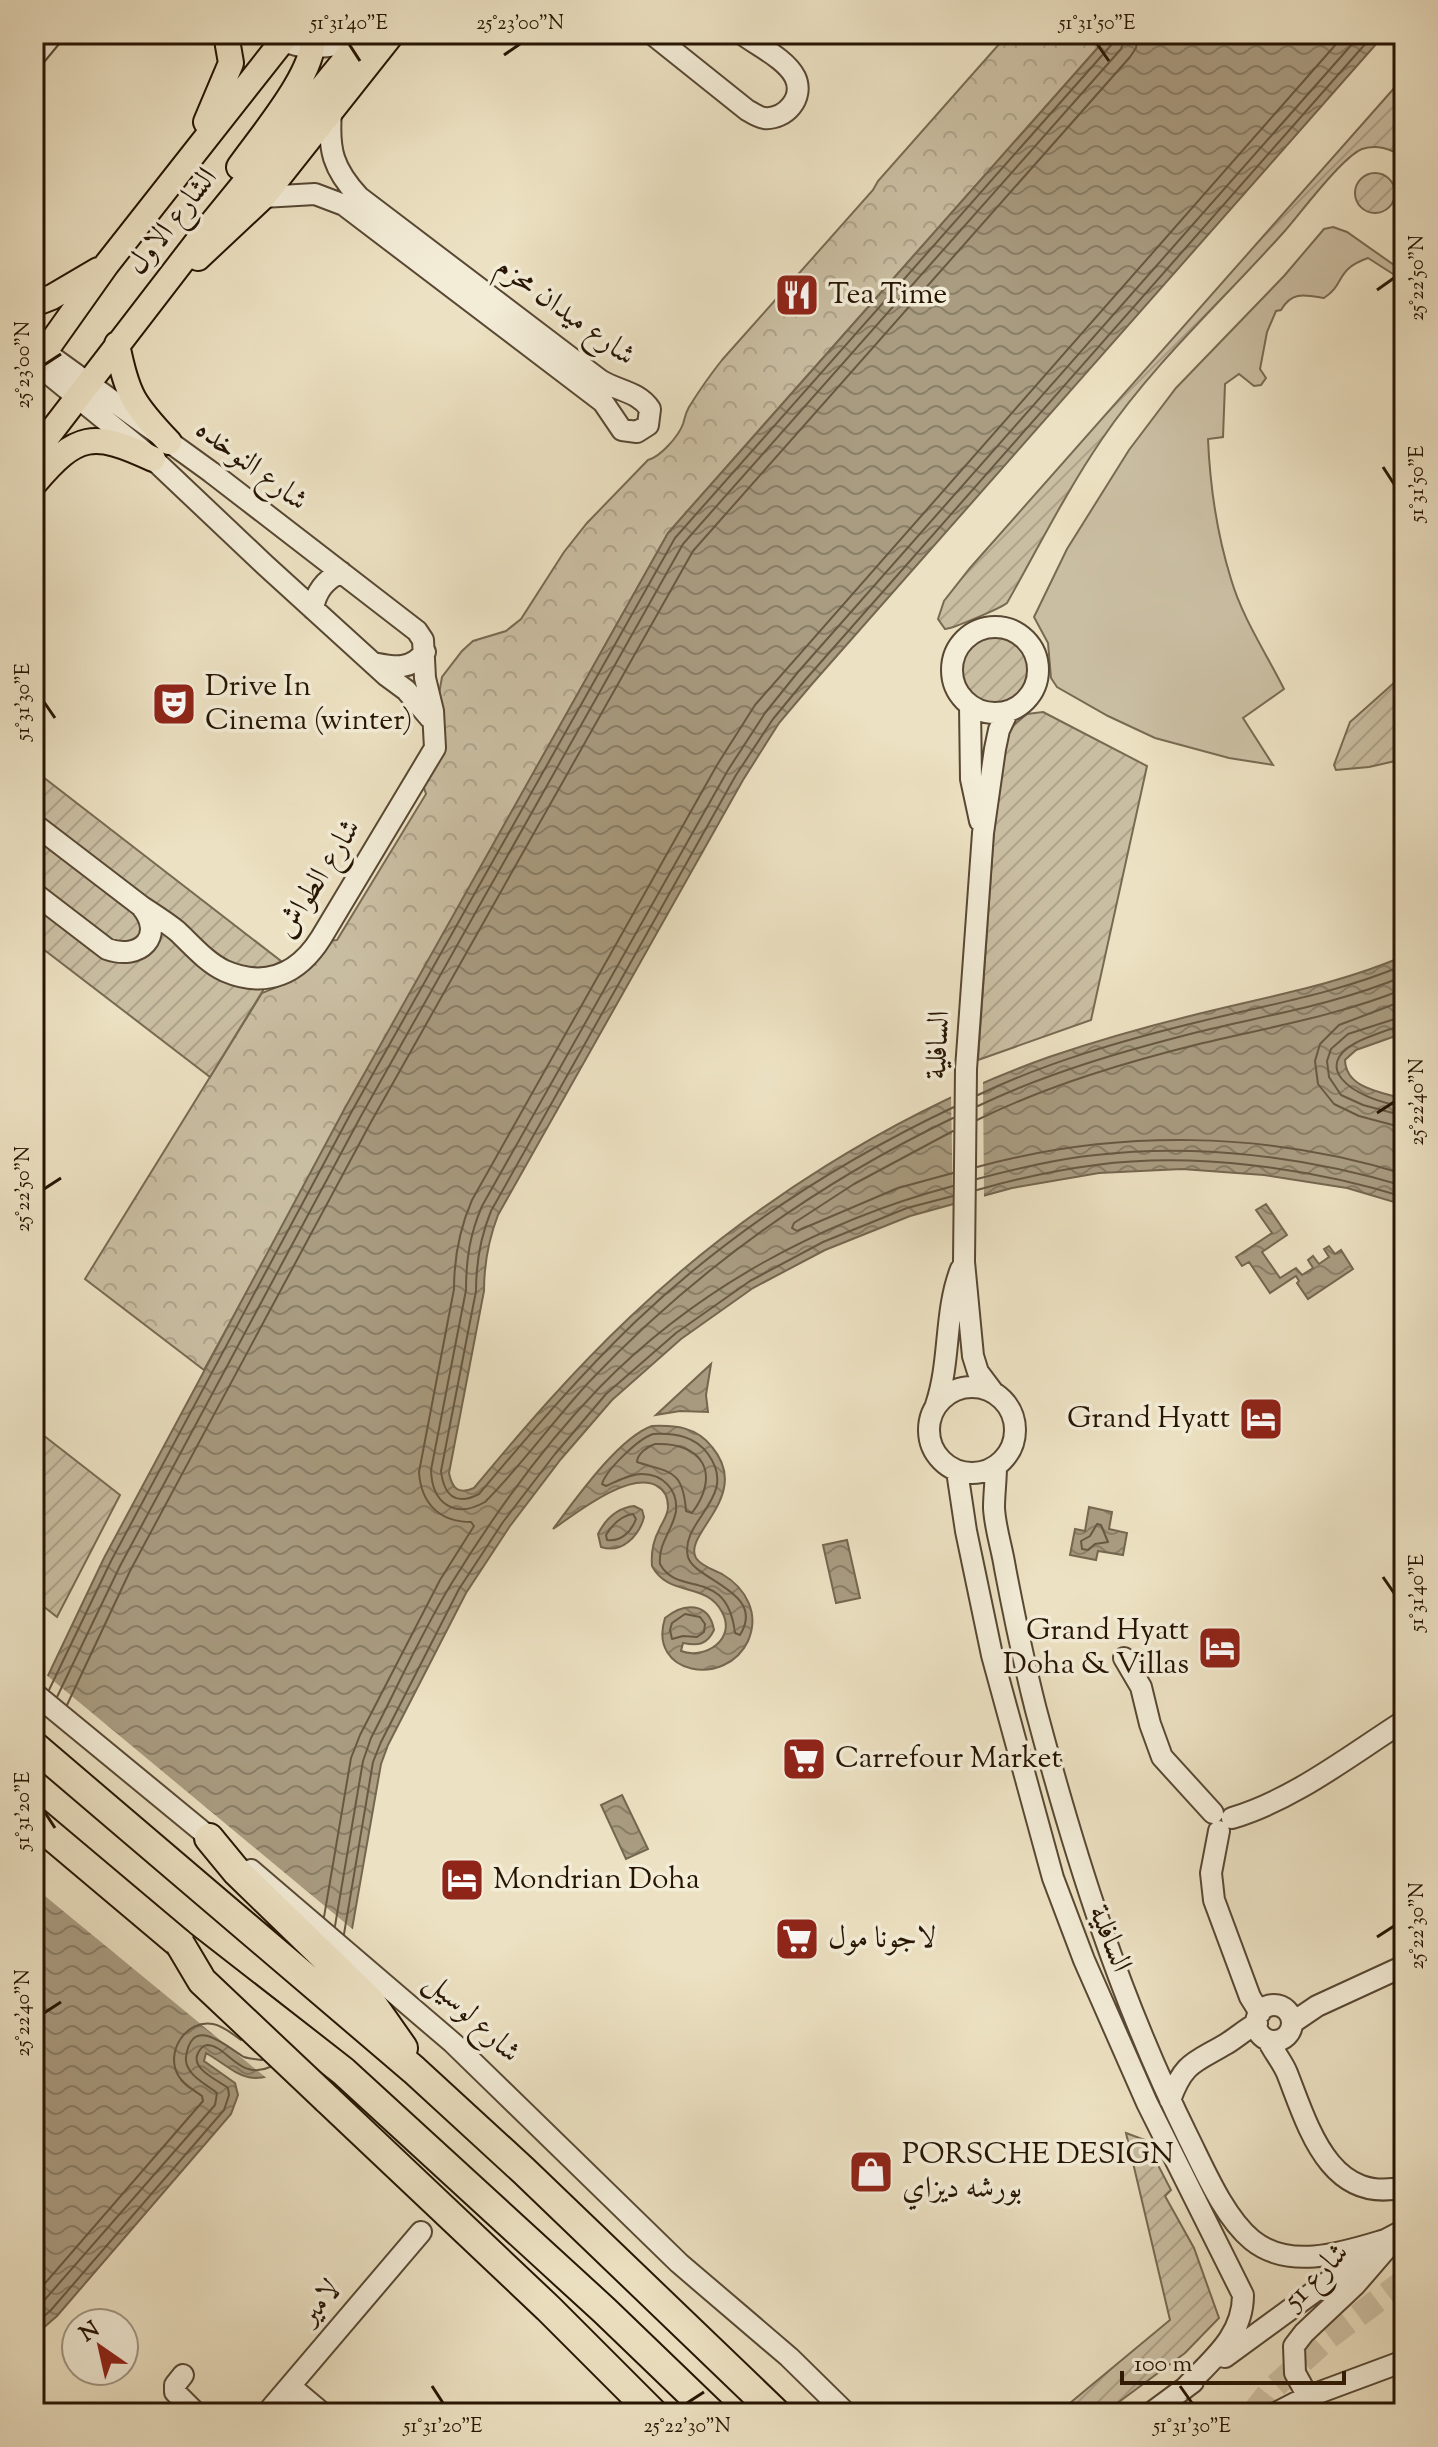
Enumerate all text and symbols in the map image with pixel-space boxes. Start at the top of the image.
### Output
text: 51°31'40"E [309,10,388,39]
text: 25°23'00"N [476,10,564,39]
text: 51°31'50"E [1058,10,1135,39]
street label: الشارع الاول [117,159,230,286]
text: 25°22'50"N [1404,235,1433,321]
street label: شارع ميدان محزم [485,247,644,379]
restaurant icon: Tea Time [773,271,821,319]
place label: Tea Time [828,274,947,317]
text: 25°23'00"N [10,321,39,409]
street label: شارع النوخده [185,409,316,523]
text: 51°31'50"E [1404,446,1433,523]
text: 51°31'30"E [10,663,39,742]
place label: Drive In Cinema (winter) [205,666,413,743]
theatre icon: Drive In Cinema (winter) [150,680,198,728]
street label: شارع الطواش [265,811,373,947]
street label: السافلية [916,1009,962,1081]
text: 25°22'40"N [1404,1058,1433,1146]
text: 25°22'50"N [10,1146,39,1232]
hotel icon: Grand Hyatt [1237,1395,1285,1443]
place label: Grand Hyatt [1067,1398,1230,1441]
text: 51°31'40"E [1404,1554,1433,1633]
place label: Grand Hyatt Doha & Villas [1003,1610,1189,1687]
hotel icon: Grand Hyatt Doha & Villas [1196,1624,1244,1672]
supermarket icon: Carrefour Market [780,1735,828,1783]
place label: Carrefour Market [835,1738,1062,1781]
text: 51°31'20"E [10,1772,39,1851]
hotel icon: Mondrian Doha [438,1856,486,1904]
place label: Mondrian Doha [493,1859,700,1902]
text: 25°22'30"N [1404,1882,1433,1970]
street label: السافلية [1076,1899,1142,1979]
supermarket icon: لاجونا مول [773,1915,821,1963]
place label: لاجونا مول [828,1918,936,1961]
street label: شارع لوسيل [414,1962,530,2075]
text: 25°22'40"N [10,1969,39,2057]
place label: PORSCHE DESIGN بورشه ديزاي [902,2134,1174,2211]
shop icon: PORSCHE DESIGN بورشه ديزاي [847,2148,895,2196]
street label: شارع 51 [1273,2234,1361,2322]
street label: لامير [287,2271,353,2337]
north arrow [60,2307,140,2387]
text: N [74,2314,107,2351]
scale bar [1122,2335,1344,2385]
text: 100 m [1134,2348,1192,2382]
text: 51°31'20"E [403,2413,482,2442]
text: 25°22'30"N [643,2413,731,2442]
text: 51°31'30"E [1152,2413,1231,2442]

